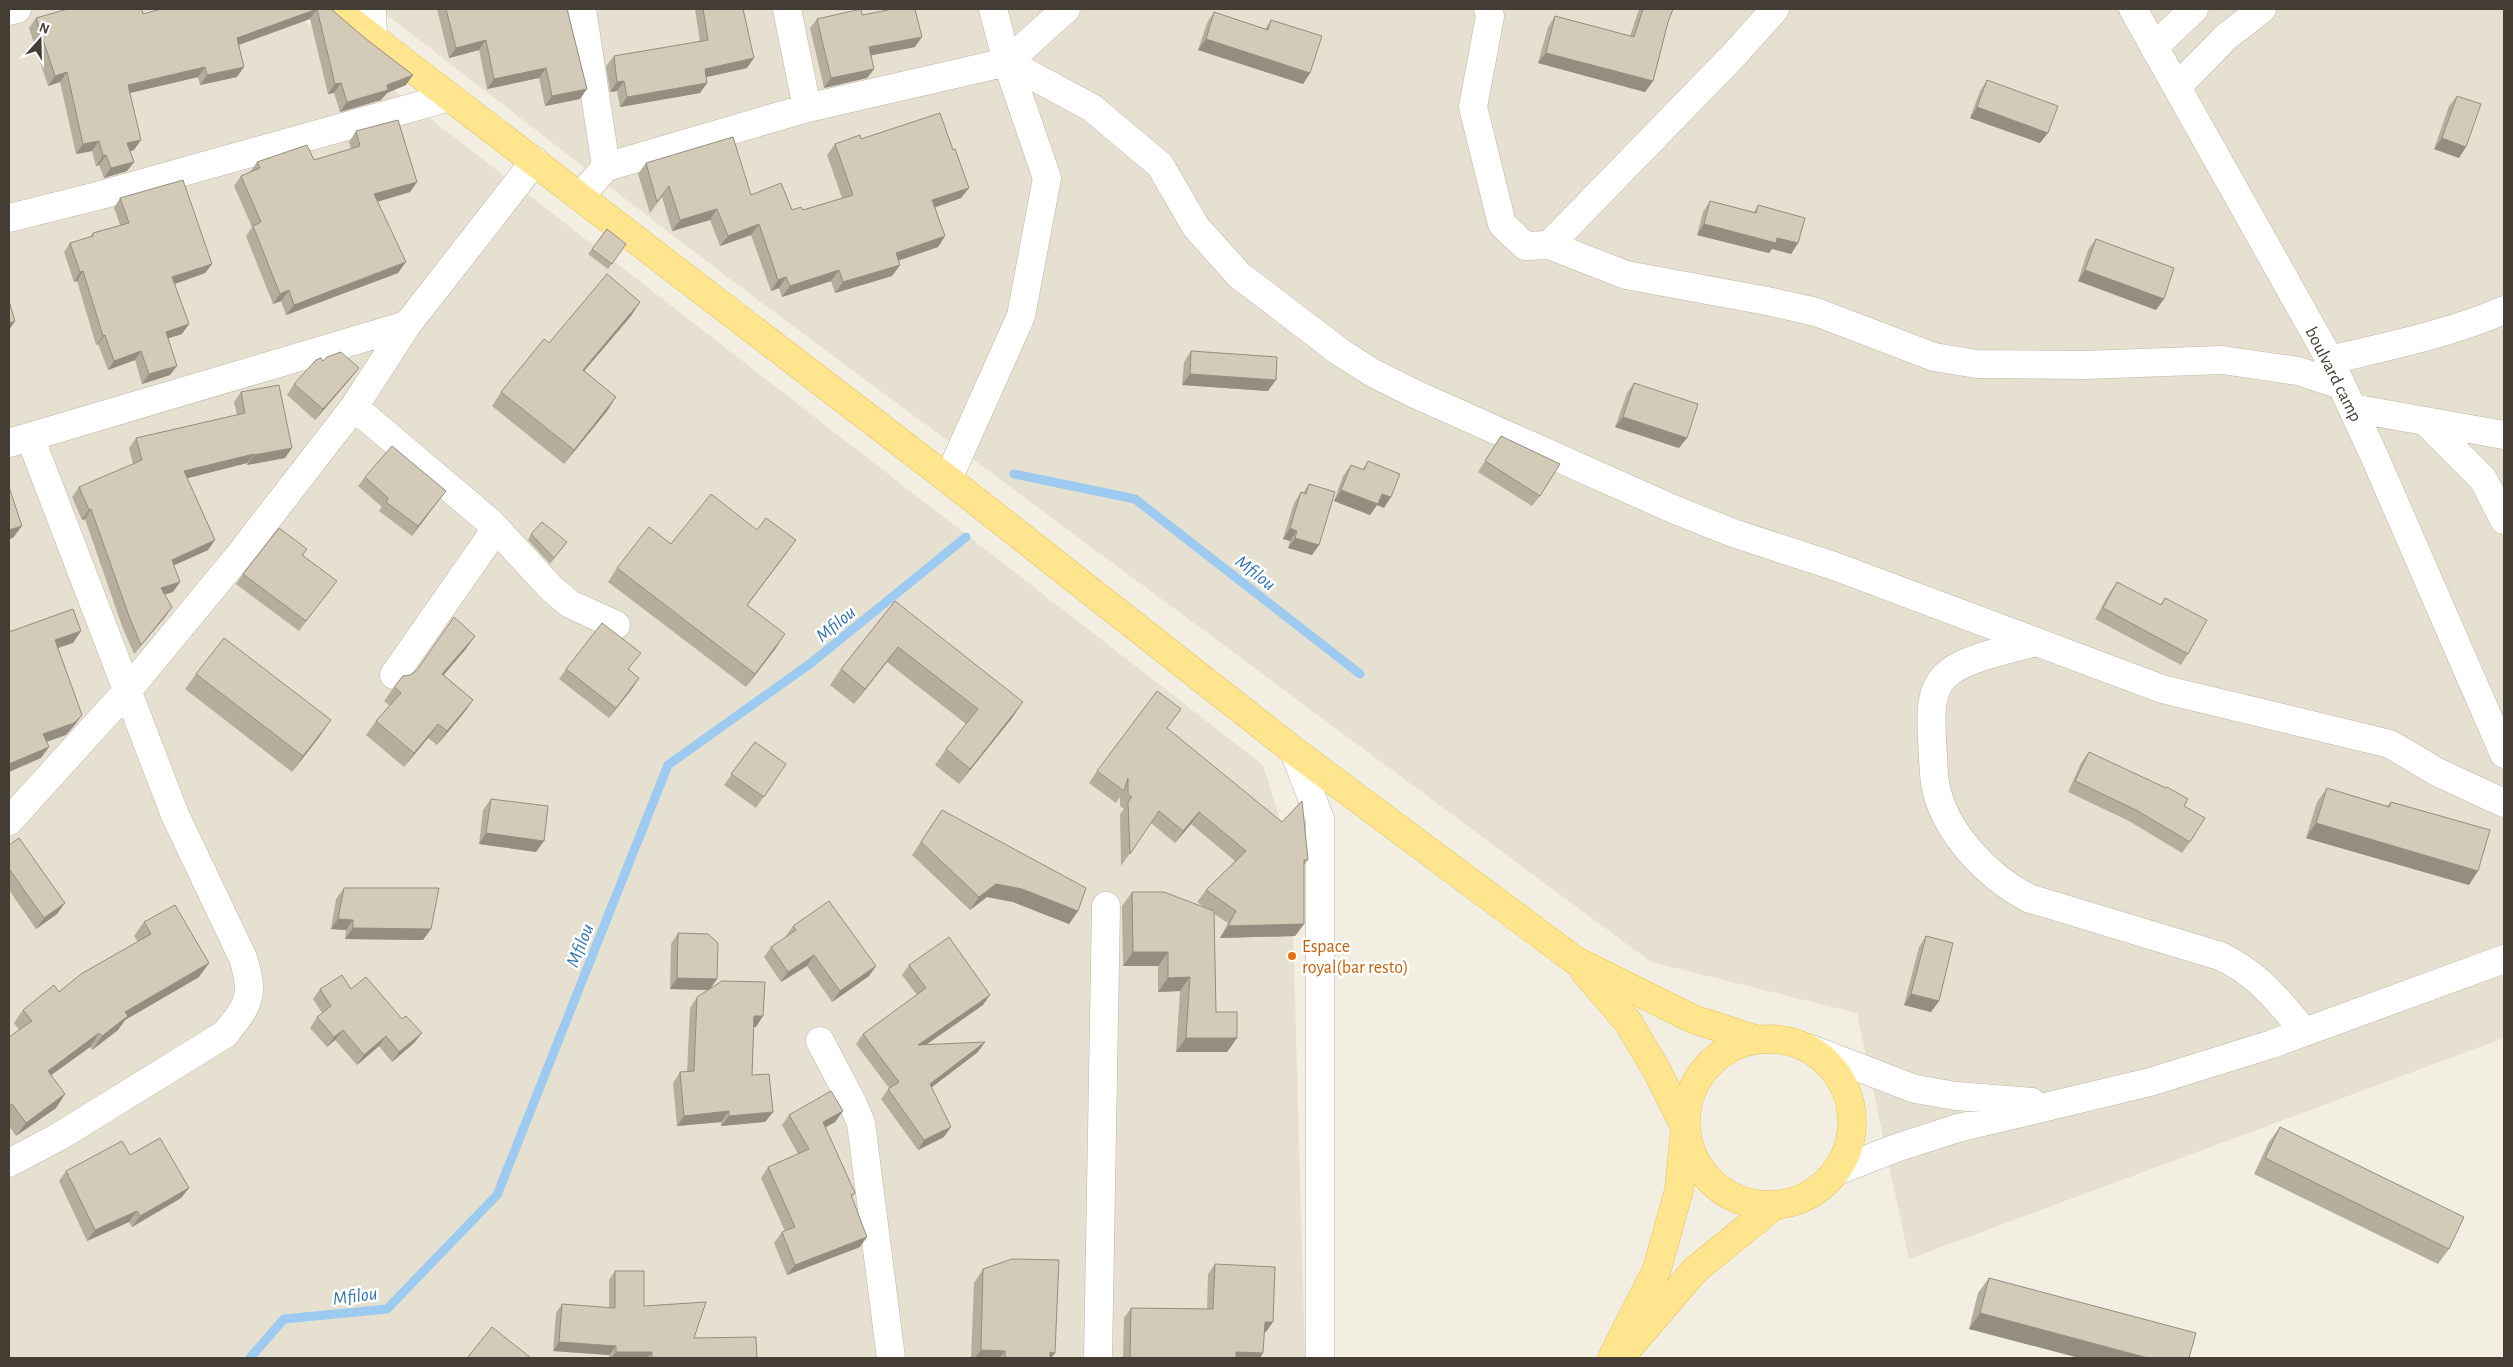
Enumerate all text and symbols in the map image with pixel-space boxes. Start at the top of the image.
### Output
north arrow [15,15,65,65]
text: N [37,20,51,37]
street label: boulvard camp [2302,324,2365,425]
water label: Mfilou [1231,552,1279,595]
water label: Mfilou [812,603,859,646]
water label: Mfilou [563,921,598,970]
place label: Espace royal(bar resto) [1302,938,1409,977]
marker: Espace royal(bar resto) [1286,950,1298,962]
water label: Mfilou [332,1284,379,1309]

